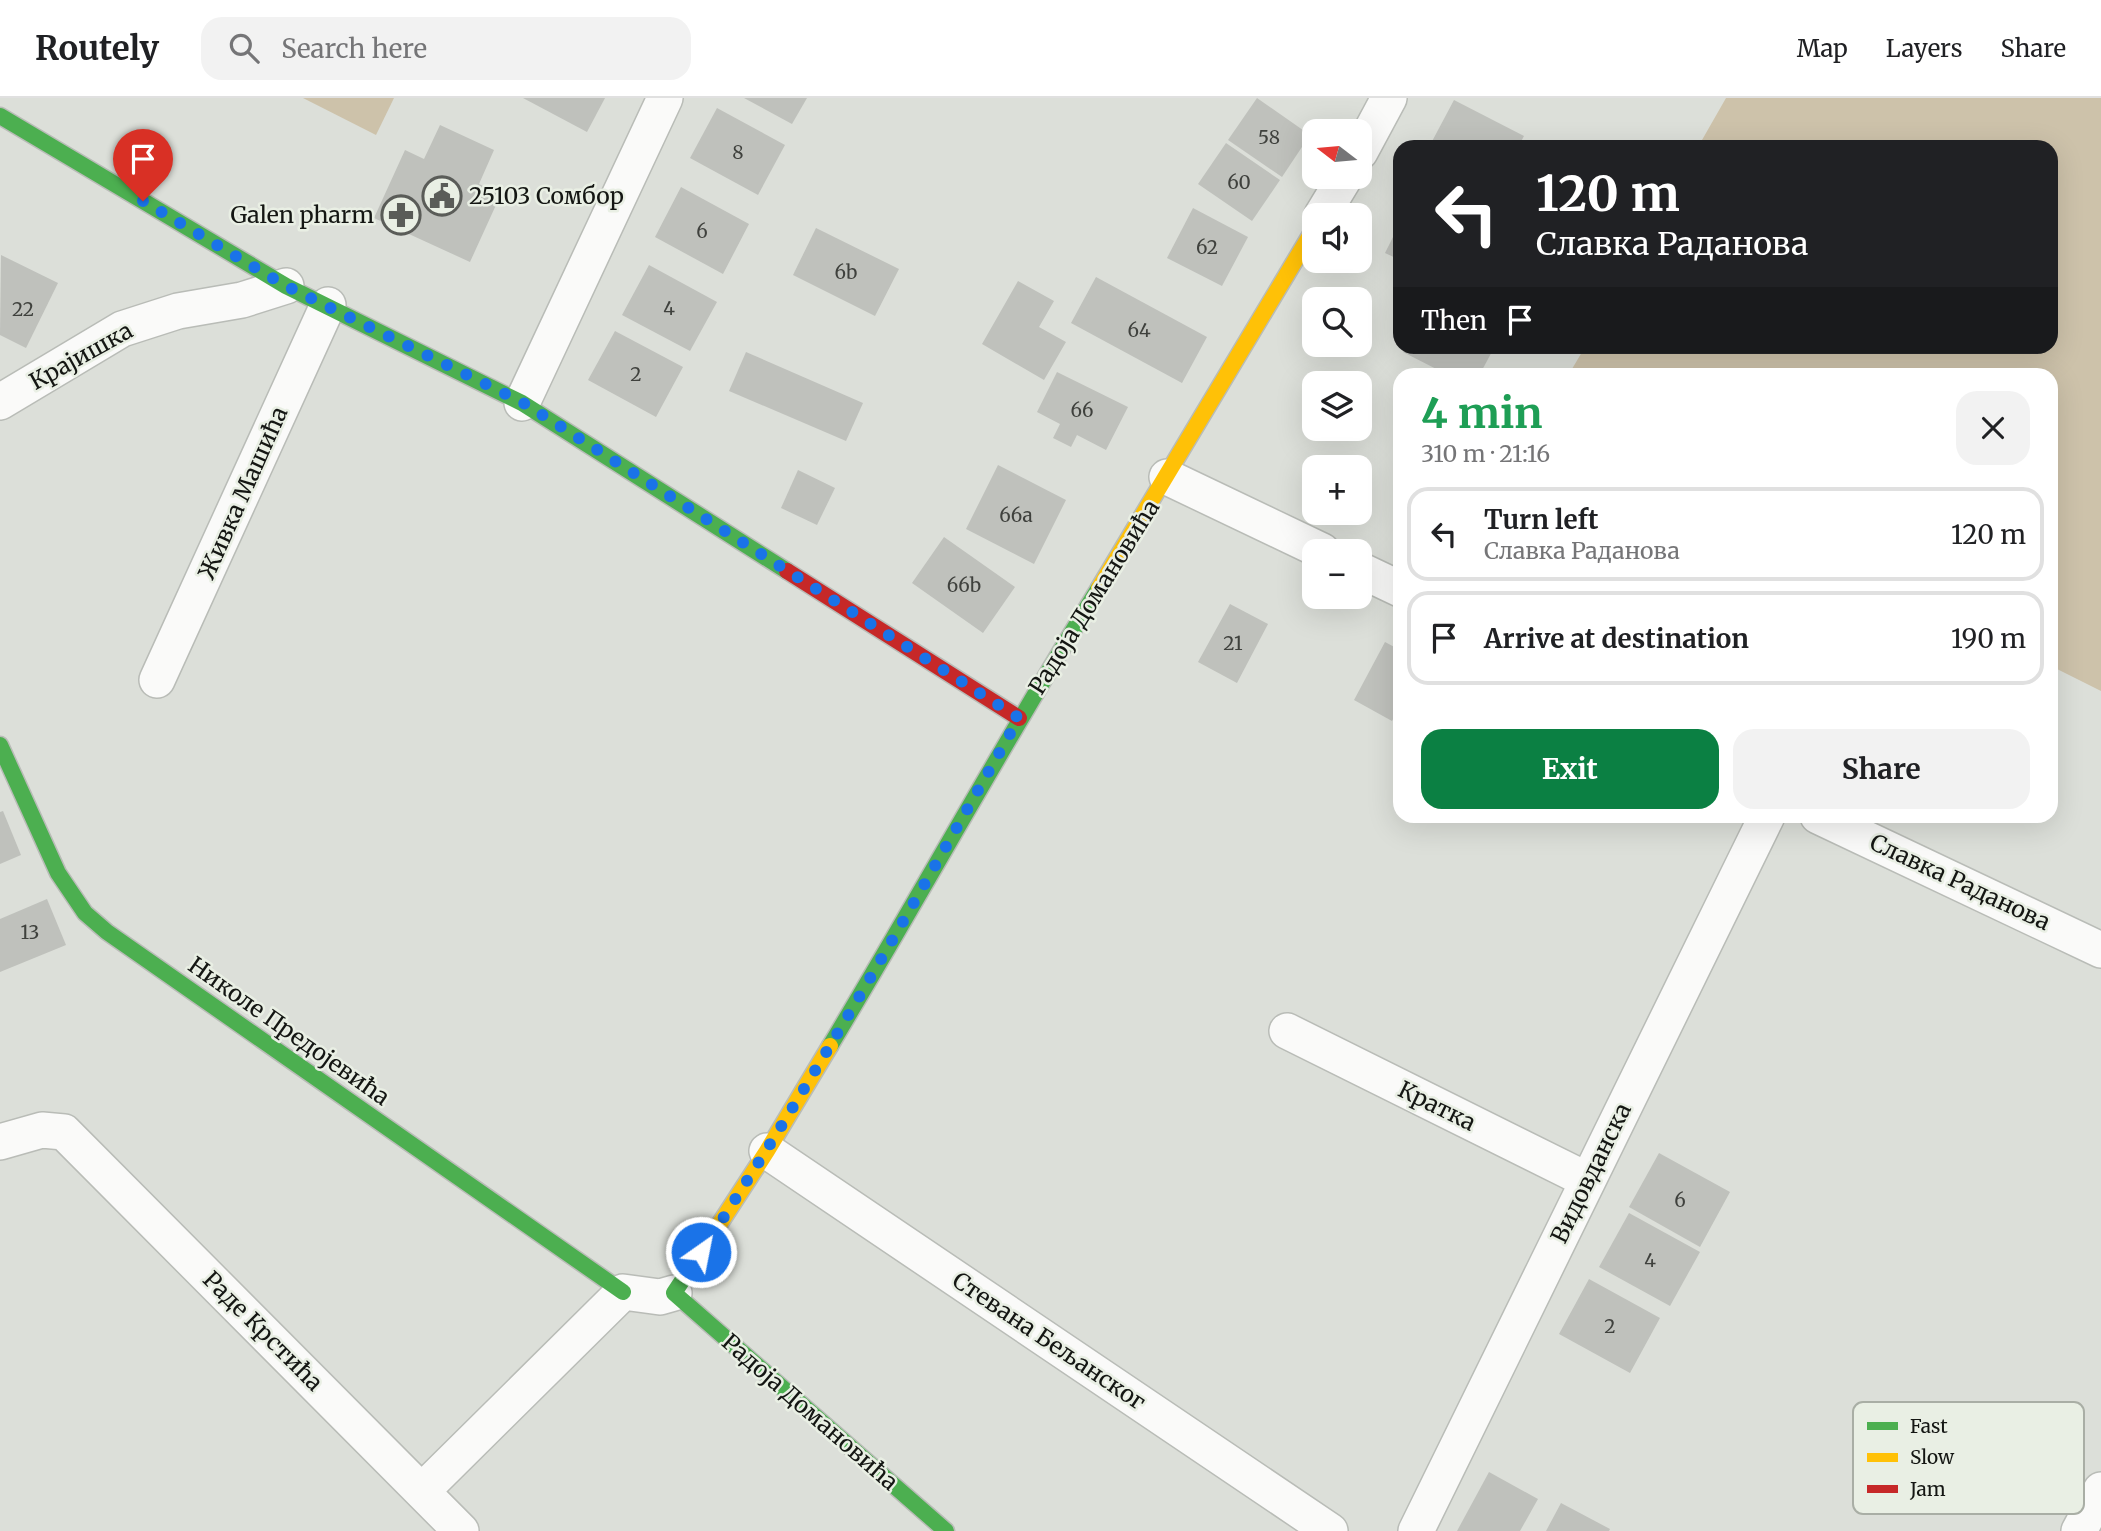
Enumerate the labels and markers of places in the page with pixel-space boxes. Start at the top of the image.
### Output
pin [113,129,173,201]
public building icon: 25103 Сомбор [421,175,463,217]
place label: 25103 Сомбор [469,181,624,210]
pharmacy icon: Galen pharm [380,194,422,236]
place label: Galen pharm [231,200,374,229]

